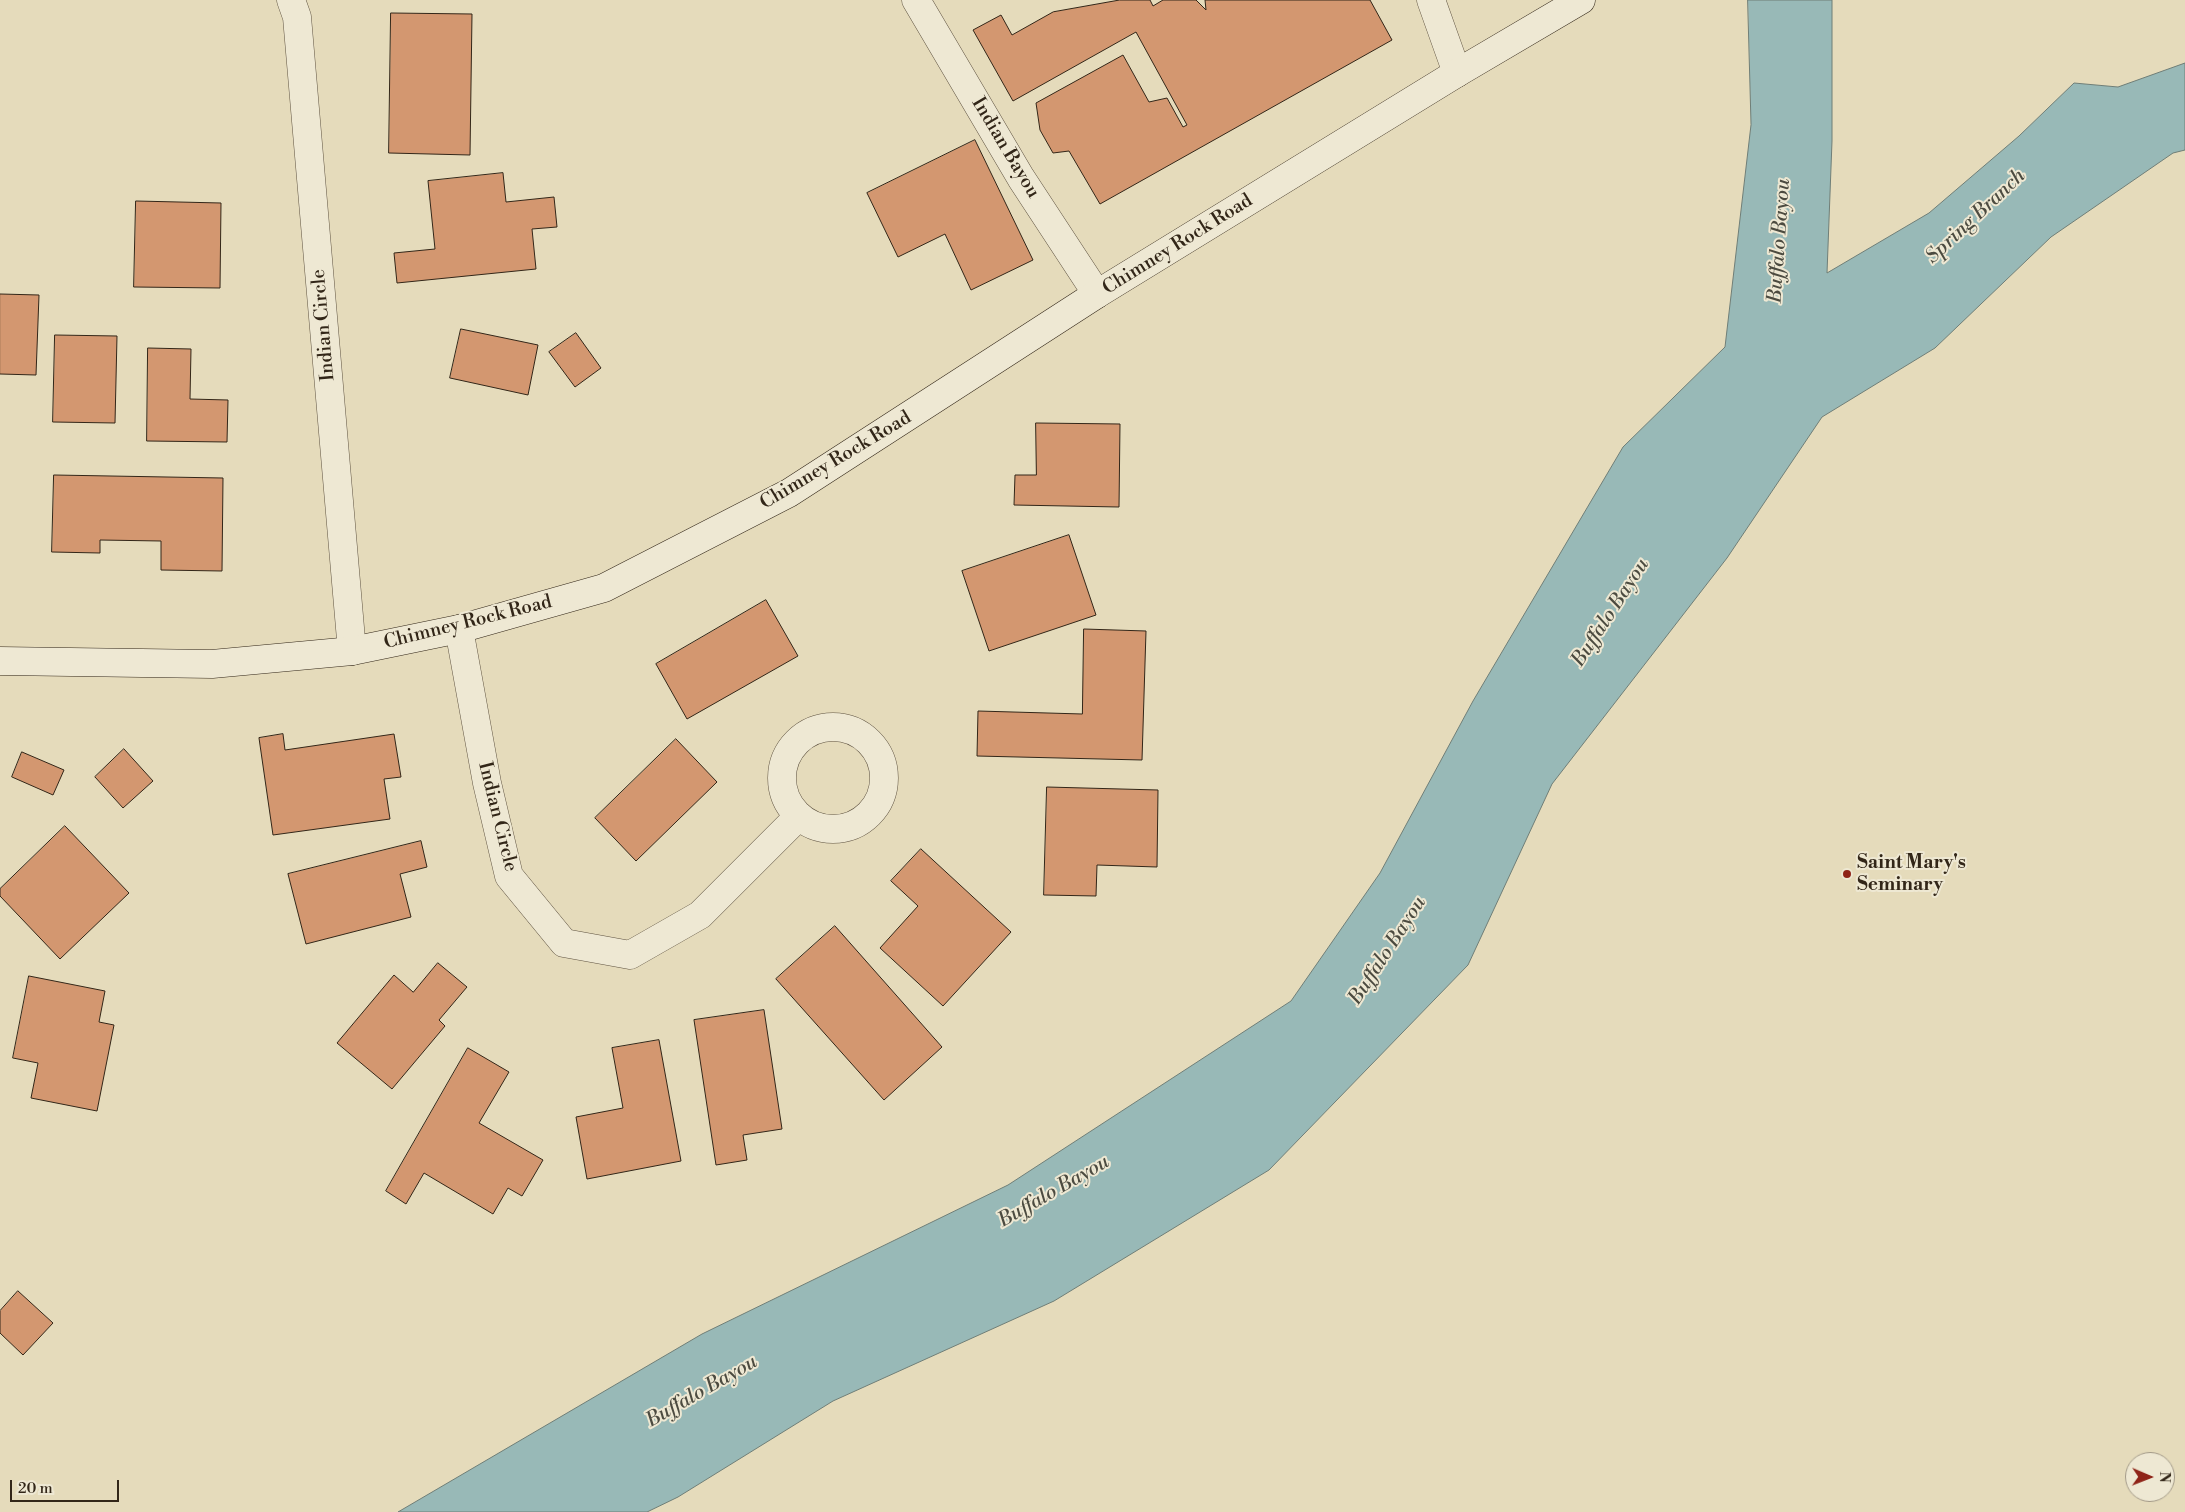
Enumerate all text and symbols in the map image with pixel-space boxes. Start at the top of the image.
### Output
street label: Indian Bayou [966,93,1044,203]
water label: Spring Branch [1921,165,2031,269]
water label: Buffalo Bayou [1764,178,1796,304]
street label: Chimney Rock Road [1099,190,1257,300]
street label: Indian Circle [308,268,340,382]
street label: Chimney Rock Road [756,407,916,515]
water label: Buffalo Bayou [1567,554,1655,672]
street label: Chimney Rock Road [382,591,554,655]
street label: Indian Circle [472,760,522,874]
place label: Saint Mary's Seminary [1857,852,1966,896]
marker: Saint Mary's Seminary [1841,868,1853,880]
water label: Buffalo Bayou [1344,892,1432,1010]
water label: Buffalo Bayou [994,1150,1114,1234]
water label: Buffalo Bayou [642,1350,762,1434]
north arrow [2125,1452,2175,1502]
scale bar [12,1470,121,1502]
text: N [2155,1472,2173,1483]
text: 20 m [18,1479,53,1498]

